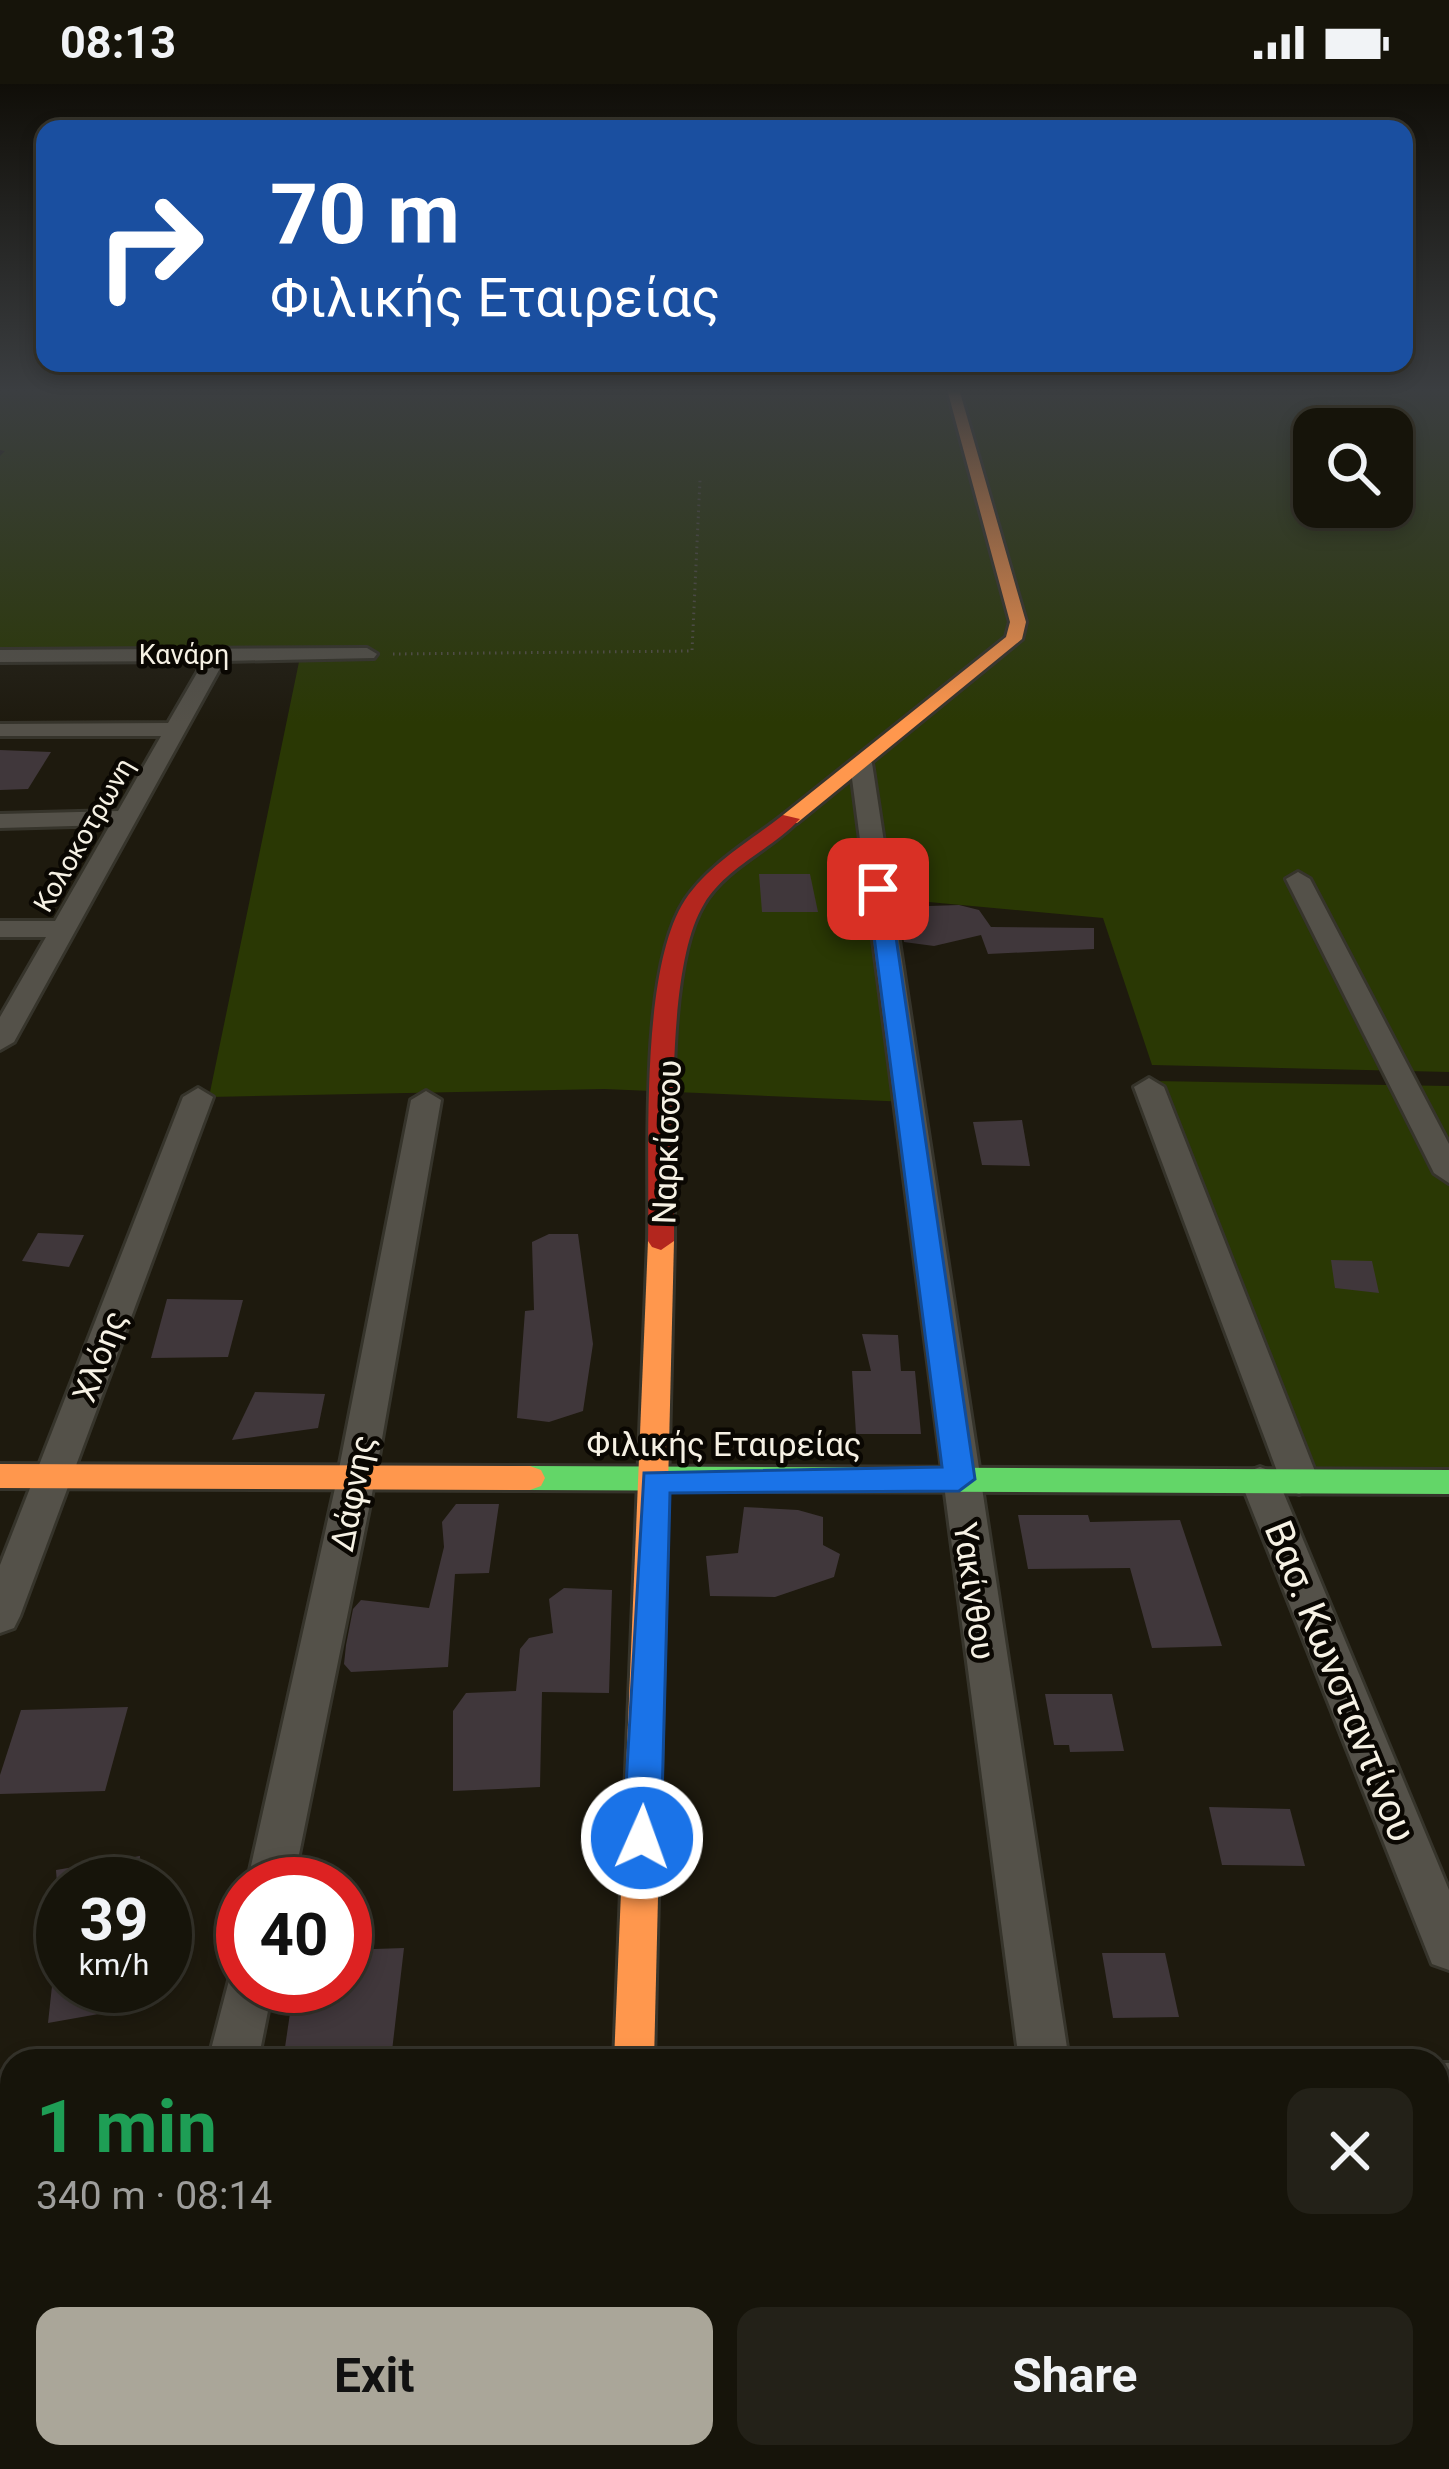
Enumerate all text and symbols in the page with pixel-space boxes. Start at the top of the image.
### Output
text: 08:13 [60,16,176,69]
text: 70 m [270,165,460,264]
icon: right [72,168,228,324]
text: Φιλικής Εταιρείας [270,266,720,329]
map controls [1293,408,1413,528]
button: search [1293,408,1413,528]
street label: Κανάρη [139,639,229,671]
street label: Κολοκοτρωνη [27,752,141,918]
pin [827,838,929,940]
icon: arrive [845,856,911,922]
street label: Ναρκίσσου [644,1059,689,1225]
street label: Χλόης [64,1305,135,1407]
street label: Φιλικής Εταιρείας [586,1425,862,1464]
street label: Δάφνης [322,1432,383,1555]
street label: Βασ. Κωνσταντίνου [1255,1514,1425,1848]
street label: Υακίνθου [946,1520,1003,1662]
position arrow [579,1775,705,1901]
speed limit sign: 40 [216,1857,372,2013]
text: 39 [80,1884,148,1955]
text: km/h [79,1947,149,1982]
text: 1 min [36,2085,217,2170]
button: close [1287,2088,1413,2214]
text: 340 m · 08:14 [36,2173,272,2219]
button: Exit [36,2307,713,2445]
button: Share [737,2307,1413,2445]

